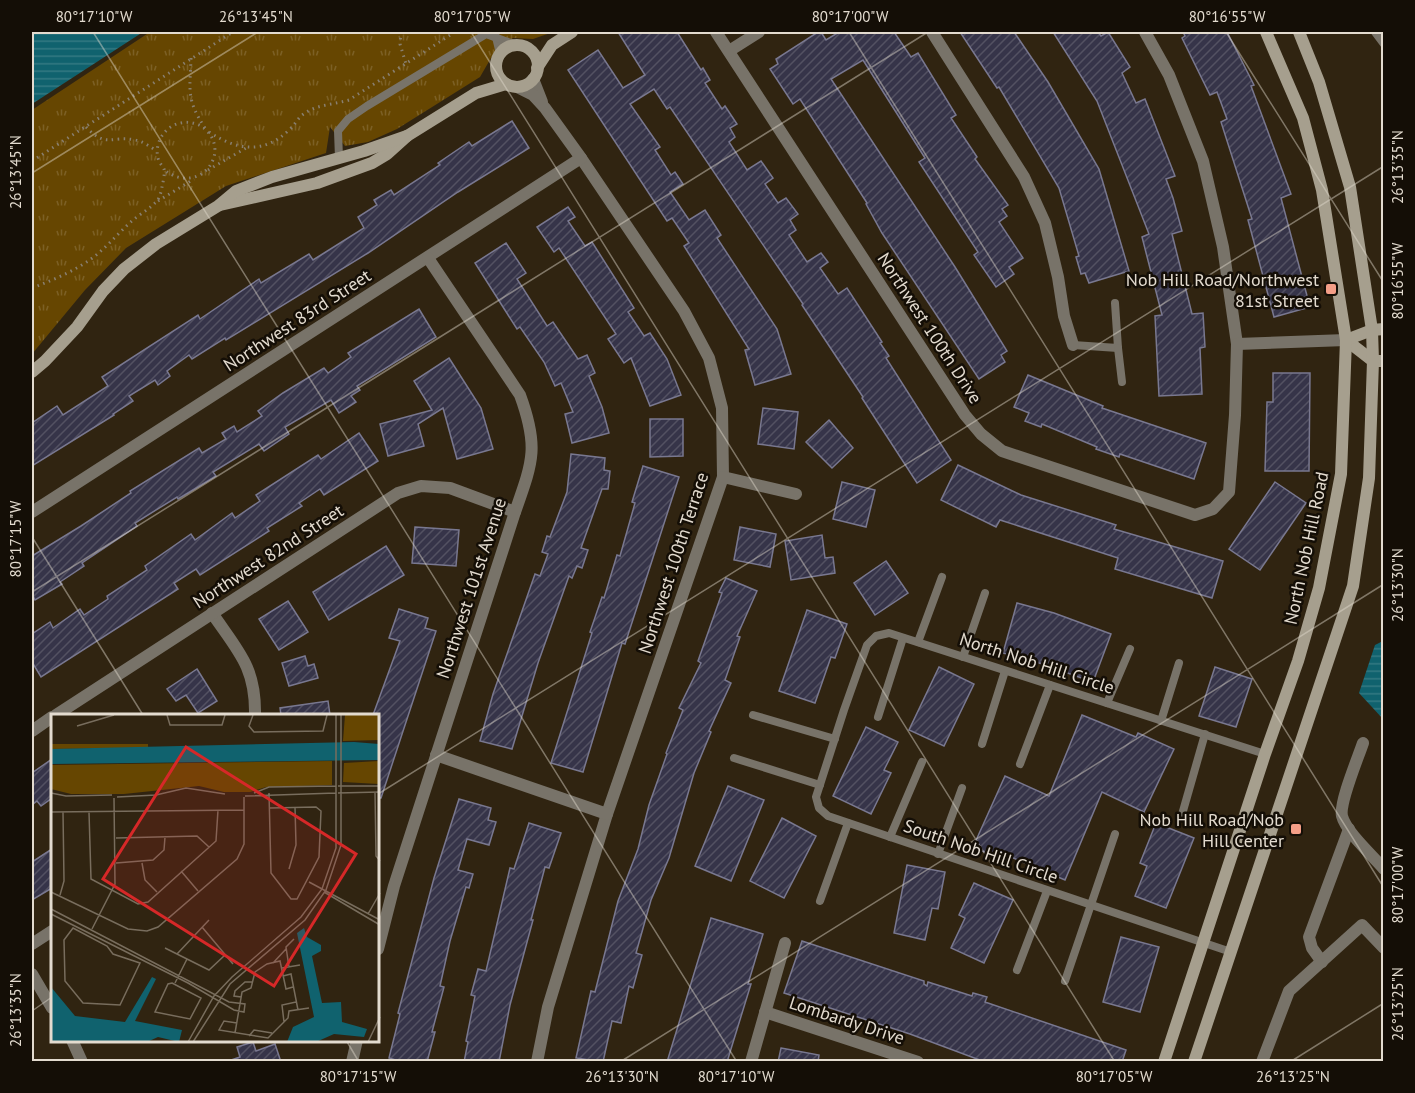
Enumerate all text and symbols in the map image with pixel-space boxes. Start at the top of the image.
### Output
text: 80°17'10"W [56,7,133,26]
text: 26°13'45"N [219,7,293,26]
text: 80°17'05"W [434,7,511,26]
text: 80°17'00"W [812,7,889,26]
text: 80°16'55"W [1189,7,1266,26]
text: 26°13'35"N [1388,130,1407,204]
text: 26°13'45"N [6,135,25,209]
text: 80°16'55"W [1388,242,1407,319]
street label: Northwest 100th Drive [873,248,987,408]
street label: Northwest 83rd Street [219,264,375,376]
place label: Nob Hill Road/Northwest 81st Street [1126,268,1319,312]
marker: Nob Hill Road/Northwest 81st Street [1324,282,1338,296]
street label: Northwest 100th Terrace [633,469,713,657]
street label: North Nob Hill Road [1279,469,1333,627]
street label: Northwest 101st Avenue [431,495,511,681]
street label: Northwest 82nd Street [188,499,348,613]
text: 80°17'15"W [6,500,25,577]
text: 26°13'30"N [1388,548,1407,622]
street label: North Nob Hill Circle [957,627,1117,699]
inset map [51,714,380,1042]
place label: Nob Hill Road/Nob Hill Center [1140,808,1284,852]
street label: South Nob Hill Circle [901,814,1061,888]
marker: Nob Hill Road/Nob Hill Center [1289,822,1303,836]
text: 80°17'00"W [1388,846,1407,923]
text: 26°13'25"N [1388,967,1407,1041]
text: 26°13'35"N [6,973,25,1047]
street label: Lombardy Drive [786,991,908,1049]
text: 80°17'15"W [320,1067,397,1086]
text: 26°13'30"N [585,1067,659,1086]
text: 80°17'10"W [698,1067,775,1086]
text: 80°17'05"W [1076,1067,1153,1086]
text: 26°13'25"N [1256,1067,1330,1086]

